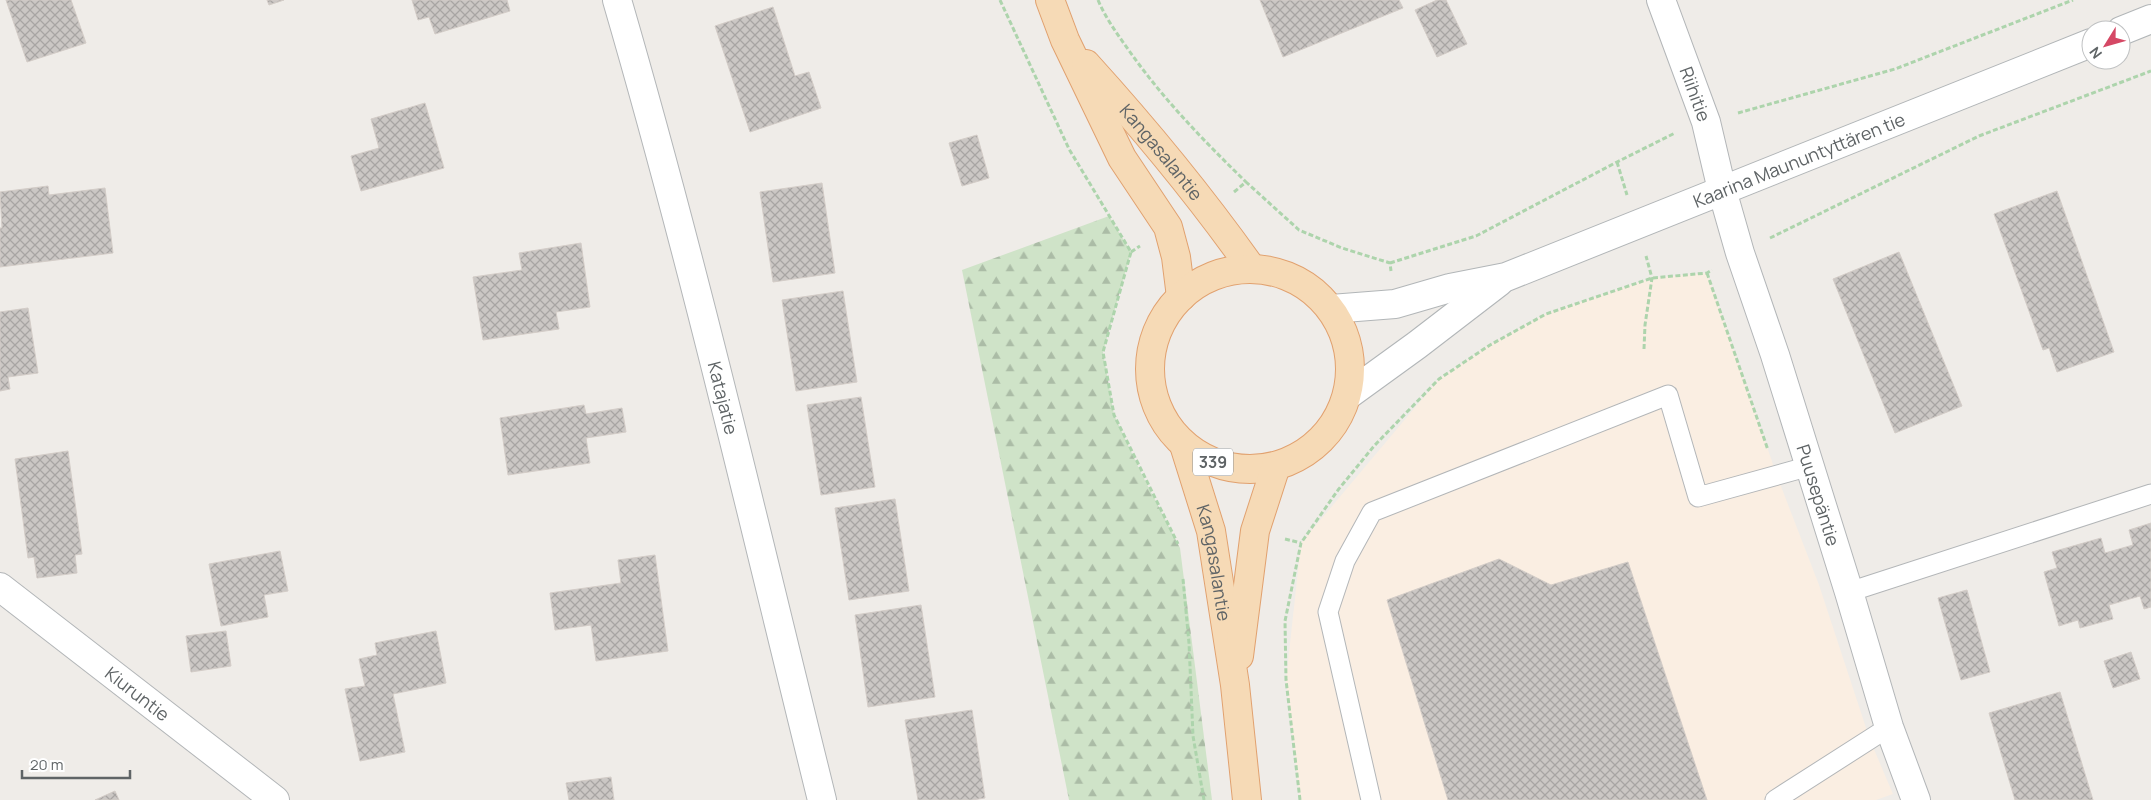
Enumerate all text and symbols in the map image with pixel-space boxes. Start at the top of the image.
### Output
north arrow [2081,20,2131,70]
text: N [2085,43,2106,63]
street label: Riihitie [1675,63,1717,125]
street label: Kangasalantie [1115,99,1208,205]
street label: Kaarina Maununtyttären tie [1689,107,1908,213]
street label: Katajatie [703,359,744,437]
street label: Puusepäntie [1792,441,1846,549]
road number: 339 [1193,448,1233,476]
street label: Kangasalantie [1191,501,1237,623]
street label: Kiuruntie [100,661,175,726]
scale bar [22,748,130,780]
text: 20 m [30,754,63,775]

